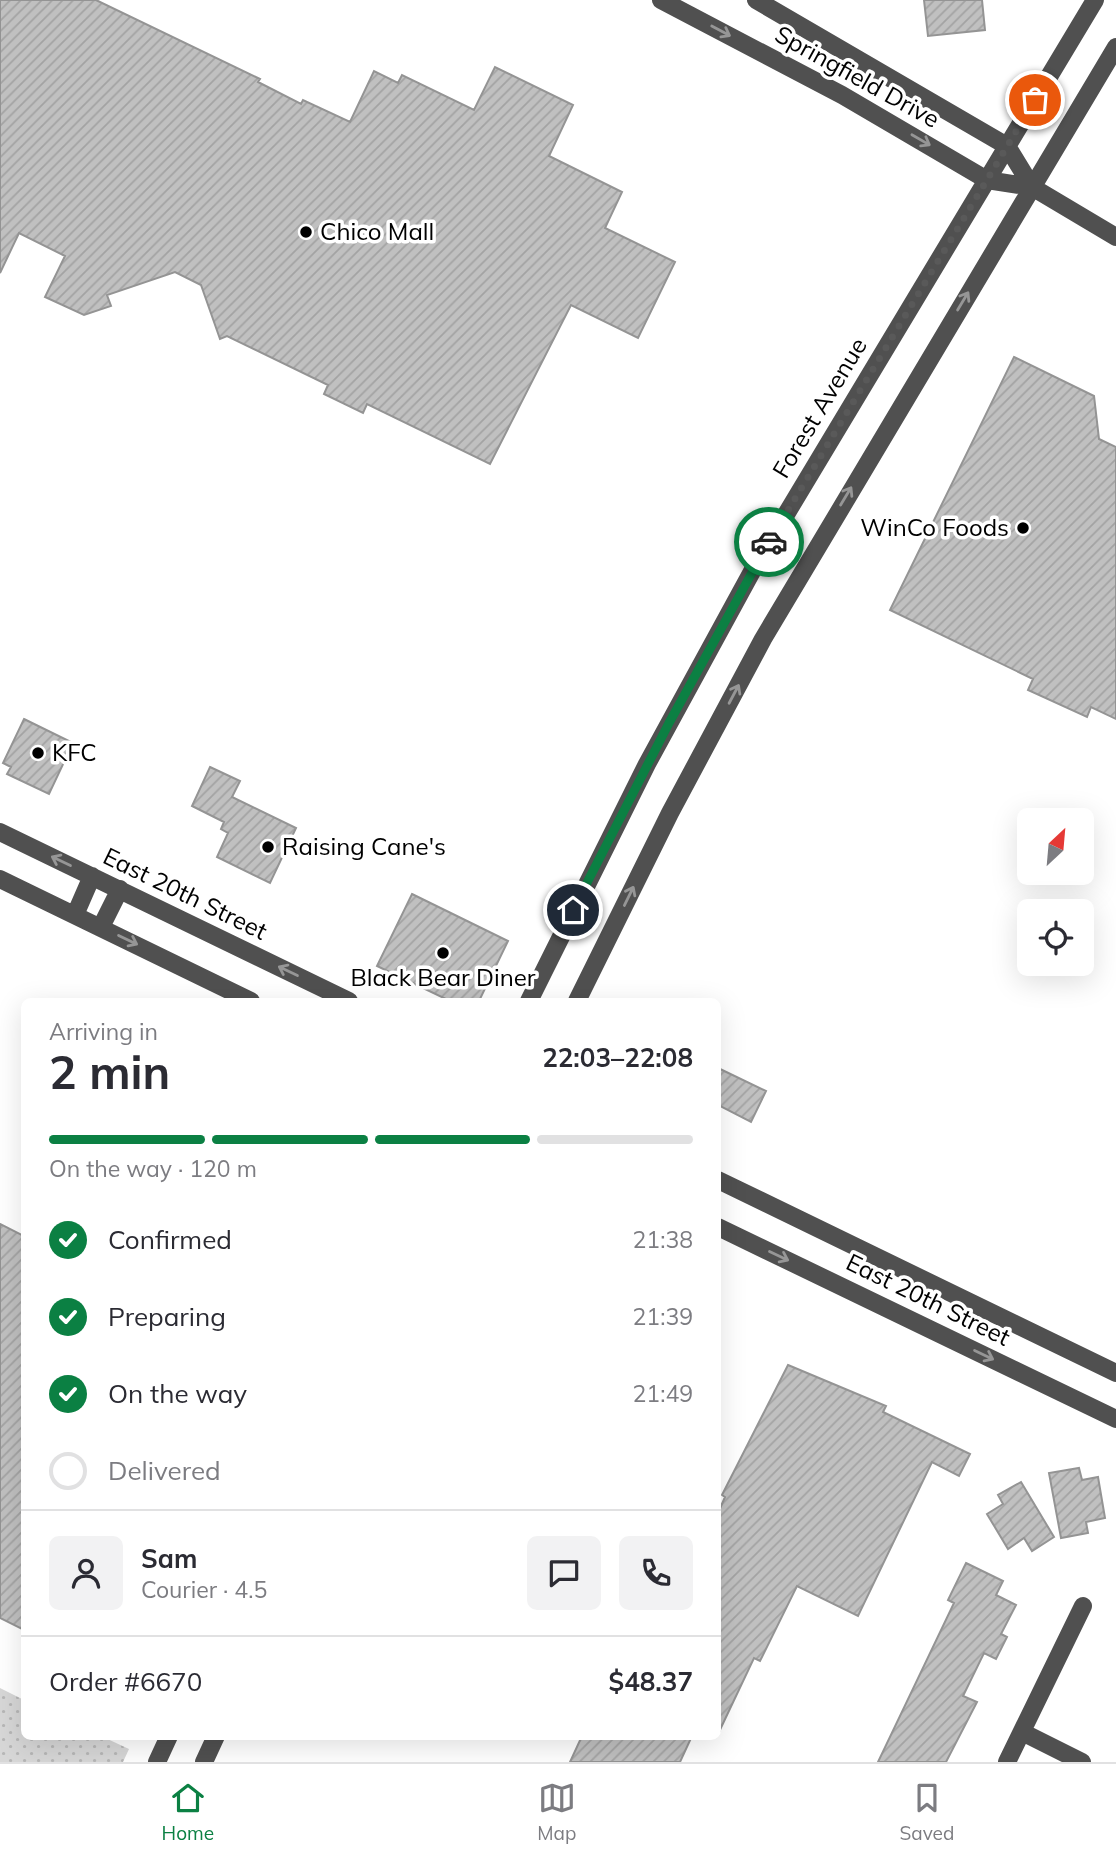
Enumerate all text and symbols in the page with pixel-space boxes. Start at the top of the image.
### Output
street label: Springfield Drive [770,19,945,134]
one-way arrow [710,25,731,39]
pin [1005,70,1065,130]
icon: bag [1016,81,1054,119]
one-way arrow [910,134,931,147]
place label: Chico Mall [320,216,434,246]
marker: Chico Mall [298,224,314,240]
one-way arrow [957,292,971,312]
street label: Forest Avenue [765,332,873,483]
one-way arrow [839,487,853,507]
courier [734,507,804,577]
place label: WinCo Foods [860,512,1009,542]
marker: WinCo Foods [1015,520,1031,536]
icon: car [750,523,788,561]
one-way arrow [727,684,741,705]
place label: KFC [52,737,97,767]
marker: KFC [30,745,46,761]
north arrow [1017,808,1094,886]
map controls [1017,808,1094,976]
place label: Raising Cane's [282,831,446,861]
marker: Raising Cane's [260,839,276,855]
street label: East 20th Street [99,840,272,946]
one-way arrow [51,854,72,868]
pin [543,880,603,940]
one-way arrow [622,886,636,907]
icon: home [554,891,592,929]
button: locate [1017,899,1094,976]
one-way arrow [117,934,138,948]
marker: Black Bear Diner [435,945,451,961]
place label: Black Bear Diner [350,962,536,992]
one-way arrow [278,964,299,977]
text: Arriving in [49,1017,158,1046]
text: 22:03–22:08 [542,1041,693,1074]
text: 2 min [49,1043,170,1101]
text: On the way · 120 m [49,1154,257,1183]
icon: check [49,1221,87,1259]
text: Confirmed [108,1223,232,1256]
text: 21:38 [633,1225,693,1254]
street label: East 20th Street [842,1246,1015,1352]
one-way arrow [768,1249,789,1263]
icon: check [49,1298,87,1336]
text: Preparing [108,1300,226,1333]
text: 21:39 [633,1302,693,1331]
one-way arrow [973,1349,994,1362]
icon: check [49,1375,87,1413]
text: On the way [108,1377,247,1410]
text: 21:49 [633,1379,693,1408]
text: Delivered [108,1454,221,1487]
button: person [49,1536,123,1610]
button: chat [527,1536,601,1610]
button: phone [619,1536,693,1610]
text: Sam [141,1542,197,1575]
text: Courier · 4.5 [141,1575,267,1604]
text: Order #6670 [49,1665,202,1698]
text: $48.37 [609,1665,693,1698]
tab: Home [162,1779,214,1845]
tab: Map [537,1779,576,1845]
tab: Saved [900,1779,954,1845]

